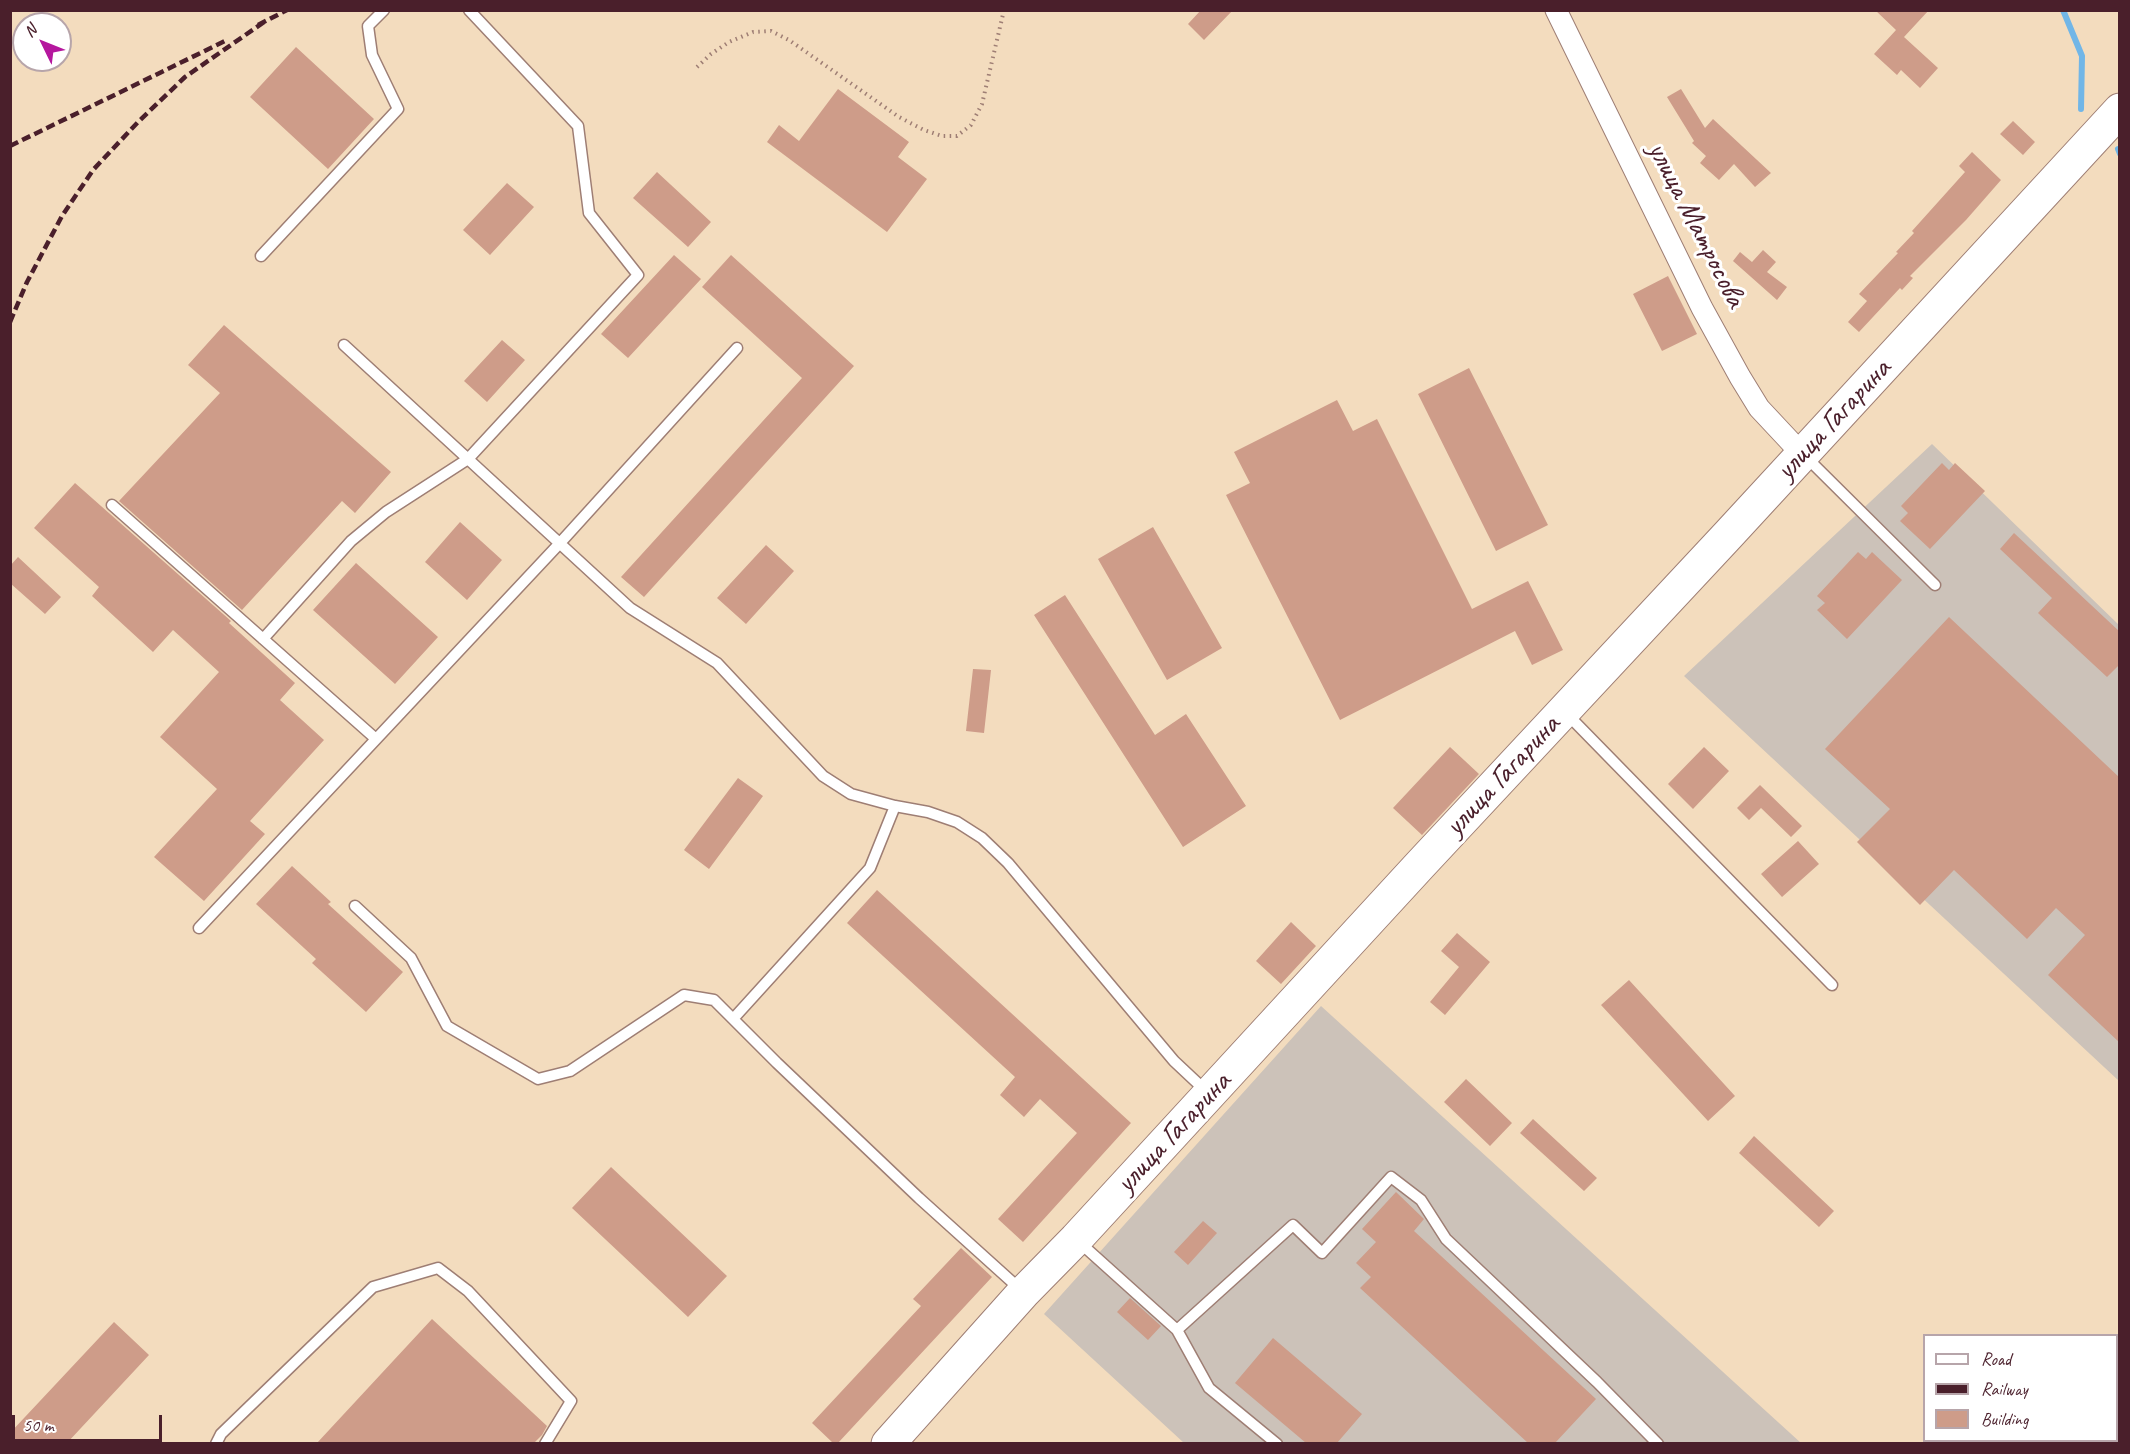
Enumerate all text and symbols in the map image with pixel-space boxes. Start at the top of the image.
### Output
north arrow [12,12,72,72]
text: N [20,21,41,42]
street label: улица Матросова [1639,136,1753,314]
street label: улица Гагарина [1769,352,1899,488]
street label: улица Гагарина [1438,708,1568,844]
street label: улица Гагарина [1109,1065,1239,1201]
legend [1923,1334,2118,1442]
text: Road [1981,1348,2011,1370]
text: Railway [1981,1378,2028,1400]
scale bar [15,1403,165,1441]
text: Building [1981,1408,2028,1430]
text: 50 m [23,1414,54,1436]

